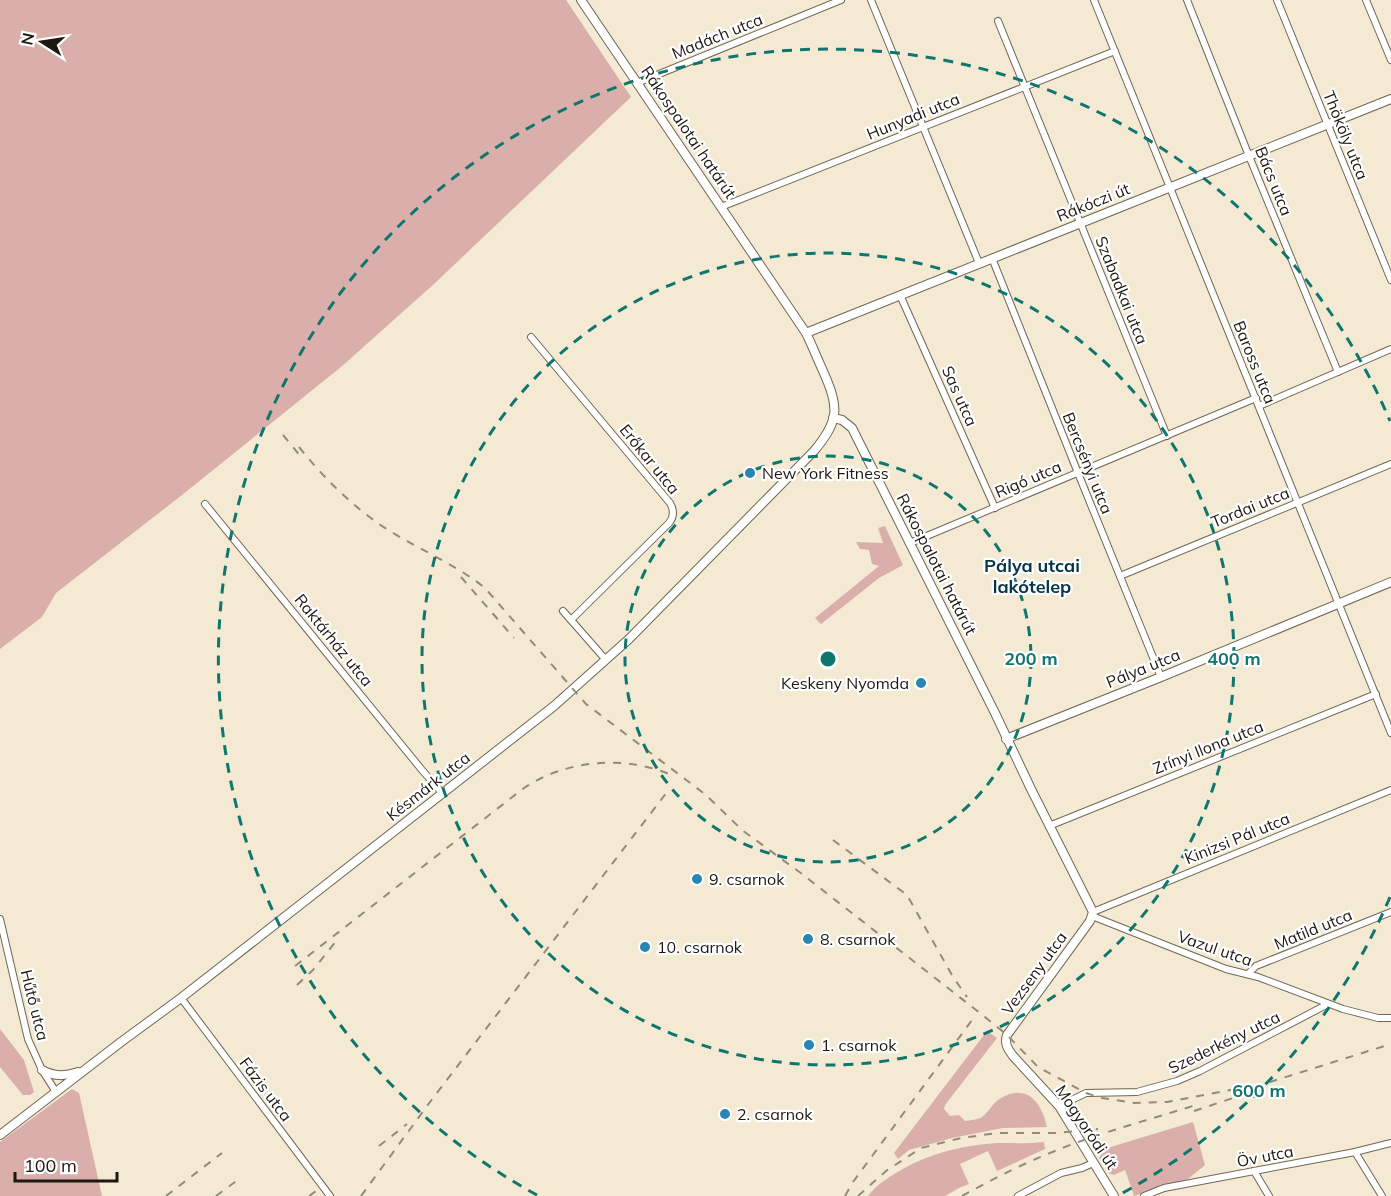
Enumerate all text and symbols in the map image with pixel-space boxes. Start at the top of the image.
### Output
street label: Madách utca [669,9,765,63]
north arrow [12,12,72,72]
text: N [16,31,38,47]
street label: Rákospalotai határút [637,62,741,203]
street label: Hunyadi utca [864,88,962,144]
street label: Thököly utca [1319,88,1373,182]
street label: Bács utca [1251,144,1297,218]
street label: Rákóczi út [1054,178,1133,226]
street label: Szabadkai utca [1091,233,1153,347]
street label: Baross utca [1229,318,1281,406]
street label: Sas utca [938,363,982,429]
street label: Bercsényi utca [1059,409,1117,517]
street label: Erőkar utca [616,420,684,498]
street label: Rigó utca [992,456,1064,502]
place label: New York Fitness [762,463,889,483]
marker: New York Fitness [743,466,757,480]
street label: Tordai utca [1208,482,1292,532]
street label: Rákospalotai határút [893,490,981,638]
district label: Pálya utcai lakótelep [984,554,1080,598]
street label: Raktárház utca [291,590,377,690]
street label: Pálya utca [1103,644,1183,692]
text: 200 m [1004,647,1058,670]
text: 400 m [1207,647,1261,670]
centre of rings [818,649,838,669]
place label: Keskeny Nyomda [781,673,909,693]
marker: Keskeny Nyomda [914,676,928,690]
street label: Zrínyi Ilona utca [1150,716,1266,778]
street label: Késmárk utca [382,747,474,825]
street label: Kinizsi Pál utca [1182,808,1292,868]
place label: 9. csarnok [709,869,785,889]
marker: 9. csarnok [690,872,704,886]
street label: Matild utca [1271,904,1355,954]
street label: Vazul utca [1175,926,1255,970]
street label: Vezseny utca [997,928,1071,1018]
place label: 8. csarnok [820,929,896,949]
marker: 8. csarnok [801,932,815,946]
place label: 10. csarnok [657,937,743,957]
marker: 10. csarnok [638,940,652,954]
street label: Hűtő utca [17,967,53,1043]
street label: Szederkény utca [1165,1006,1283,1078]
place label: 1. csarnok [821,1035,897,1055]
marker: 1. csarnok [802,1038,816,1052]
street label: Fázis utca [235,1053,297,1125]
text: 600 m [1232,1079,1286,1102]
street label: Mogyoródi út [1052,1081,1123,1173]
place label: 2. csarnok [737,1104,813,1124]
marker: 2. csarnok [718,1107,732,1121]
street label: Öv utca [1235,1141,1295,1171]
scale bar [15,1145,117,1183]
text: 100 m [24,1154,77,1177]

